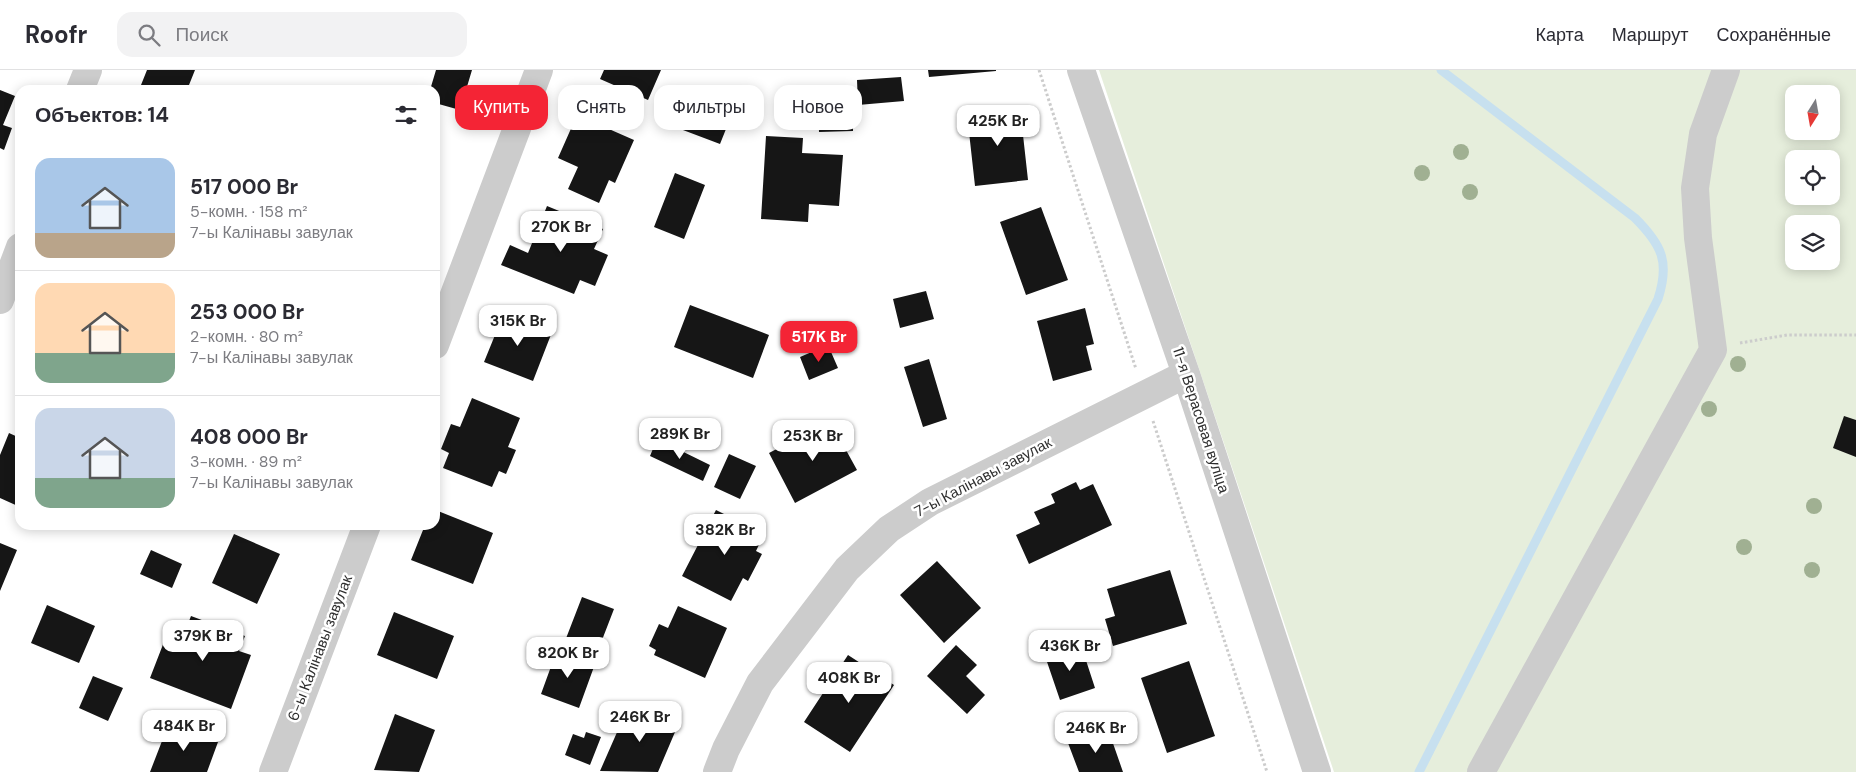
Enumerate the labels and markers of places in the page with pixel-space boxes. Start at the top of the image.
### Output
pin: 425K Br [952,104,1044,147]
pin: 270K Br [515,210,607,253]
pin: 315K Br [472,304,564,347]
pin: 517K Br [773,320,865,363]
pin: 289K Br [634,418,726,460]
pin: 253K Br [767,420,859,462]
pin: 382K Br [679,514,771,556]
pin: 379K Br [157,620,249,662]
pin: 436K Br [1024,630,1116,672]
pin: 820K Br [522,636,614,679]
pin: 408K Br [803,662,895,704]
pin: 246K Br [594,700,686,743]
pin: 484K Br [138,710,230,752]
pin: 246K Br [1050,712,1142,754]

